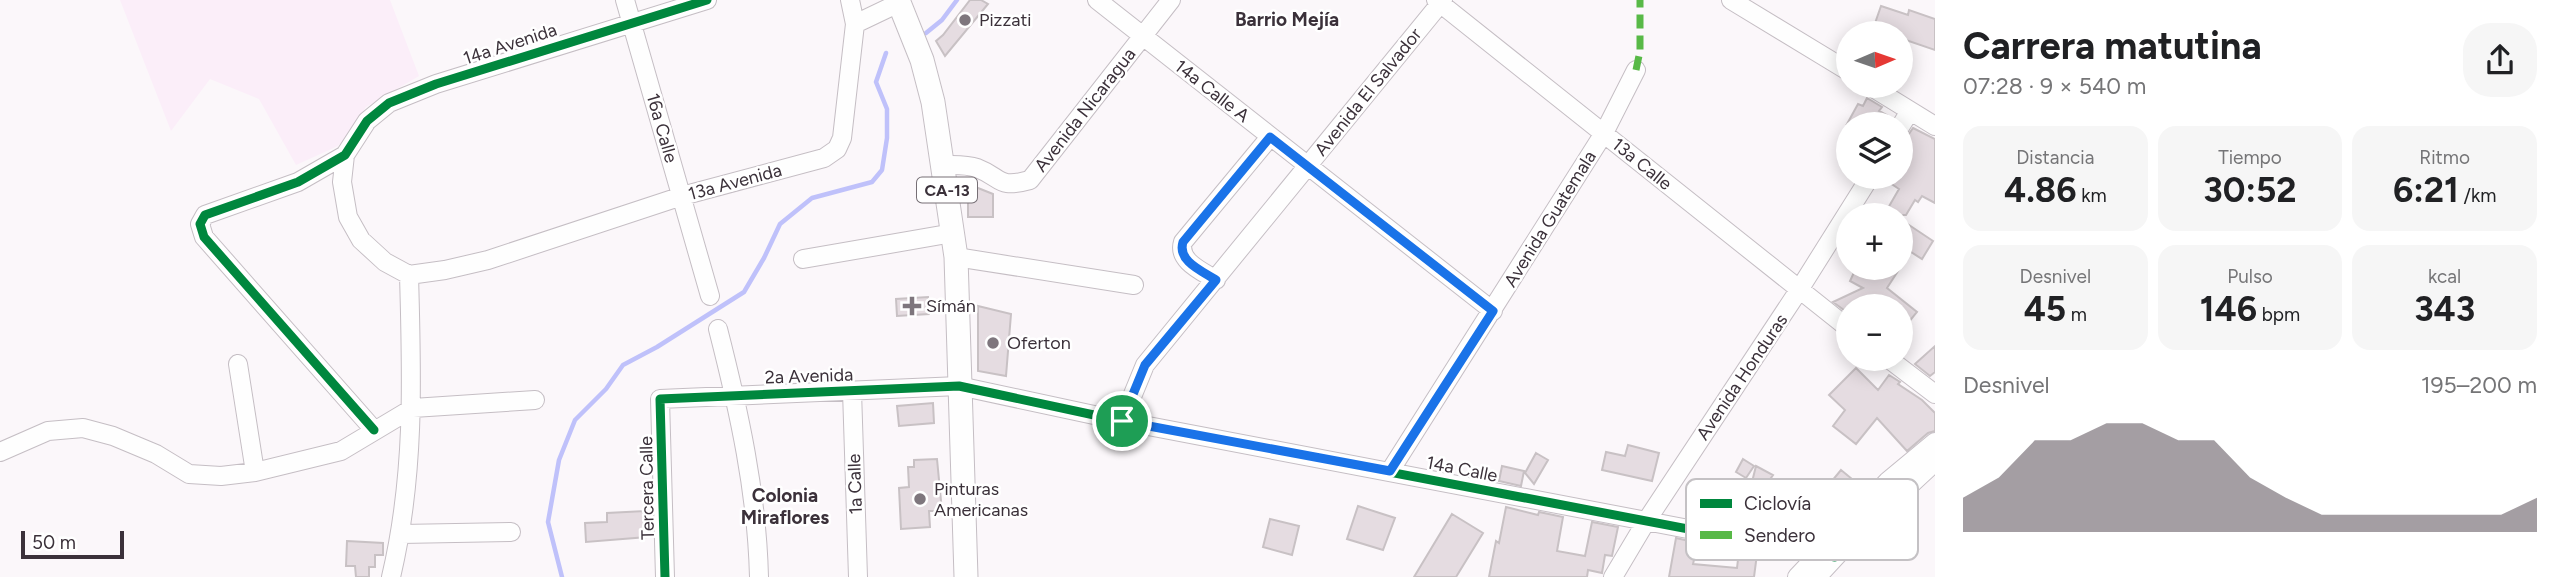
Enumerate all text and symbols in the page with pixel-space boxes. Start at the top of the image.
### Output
district label: Barrio Mejía [1235,8,1339,31]
place label: Pizzati [979,9,1031,31]
marker: Pizzati [957,12,973,28]
street label: 14a Avenida [460,19,560,69]
north arrow [1836,21,1913,98]
map controls [1836,21,1913,371]
text: Carrera matutina [1963,23,2262,69]
button: share [2463,23,2537,97]
street label: Avenida El Salvador [1310,24,1426,160]
street label: Avenida Nicaragua [1030,44,1140,176]
street label: 14a Calle A [1170,55,1254,127]
text: 07:28 · 9 × 540 m [1963,72,2146,100]
street label: 16a Calle [642,91,682,165]
button: layers [1836,112,1913,189]
street label: 13a Calle [1608,133,1677,195]
text: Distancia [2016,146,2094,169]
text: Tiempo [2218,146,2282,169]
text: Ritmo [2419,146,2470,169]
street label: Avenida Guatemala [1499,147,1601,291]
street label: 13a Avenida [686,159,784,205]
text: 4.86 [2004,169,2077,211]
text: 30:52 [2203,169,2297,211]
text: 6:21 [2393,169,2459,211]
road number: CA-13 [917,178,977,202]
text: km [2077,184,2107,207]
text: /km [2459,184,2496,207]
button: + [1836,203,1913,280]
text: Desnivel [2020,265,2091,288]
text: Pulso [2227,265,2273,288]
text: kcal [2428,265,2461,288]
text: 45 [2024,288,2066,330]
text: 146 [2200,288,2257,330]
text: 343 [2414,288,2475,330]
button: − [1836,294,1913,371]
place label: Símán [926,295,976,317]
marker: Símán [904,298,920,314]
text: m [2066,303,2087,326]
text: bpm [2257,303,2300,326]
street label: Avenida Honduras [1692,310,1792,444]
place label: Oferton [1007,332,1071,354]
marker: Oferton [985,335,1001,351]
street label: 2a Avenida [764,363,854,389]
text: Desnivel [1963,371,2050,399]
text: 195–200 m [2421,371,2537,399]
pin [1092,391,1152,451]
icon: arrive [1103,402,1141,440]
street label: Tercera Calle [635,436,659,540]
street label: 14a Calle [1424,451,1500,487]
street label: 1a Calle [843,453,867,515]
place label: Pinturas Americanas [934,478,1028,521]
legend [1686,479,1918,560]
district label: Colonia Miraflores [741,484,829,529]
marker: Pinturas Americanas [912,491,928,507]
text: Ciclovía [1744,492,1811,515]
text: Sendero [1744,524,1816,547]
scale bar [21,528,124,560]
text: 50 m [32,531,76,554]

